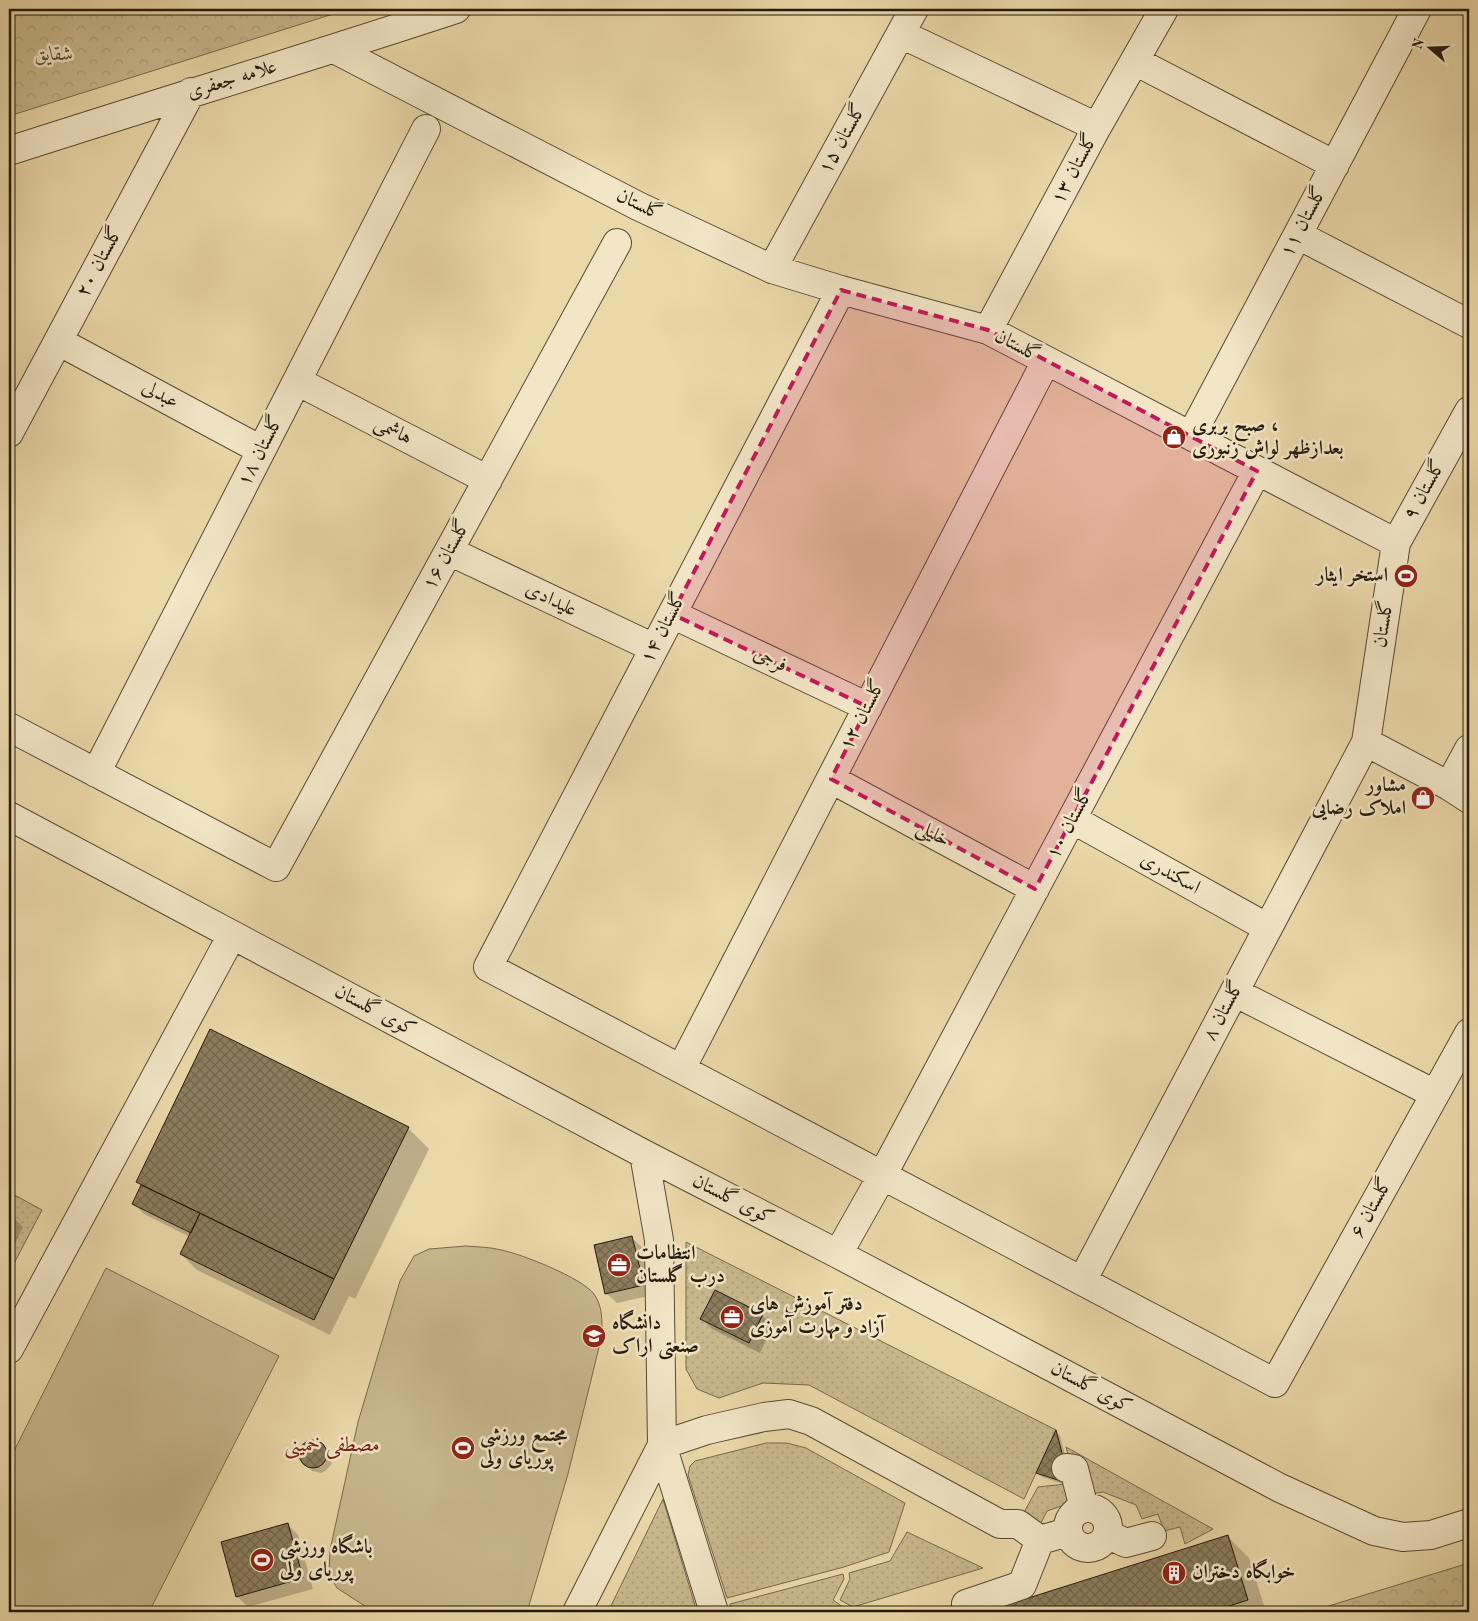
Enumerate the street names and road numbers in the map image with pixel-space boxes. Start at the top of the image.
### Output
street label: علامه جعفری [185,57,280,104]
street label: گلستان ۱۵ [812,99,870,177]
street label: گلستان ۱۳ [1045,129,1102,208]
street label: گلستان [613,182,667,224]
street label: گلستان ۱۱ [1274,182,1331,261]
street label: گلستان ۲۰ [70,222,127,301]
street label: گلستان [991,322,1045,366]
street label: عبدلی [138,377,182,413]
street label: گلستان ۱۸ [231,410,287,490]
street label: هاشمی [370,413,415,451]
street label: گلستان ۹ [1397,455,1450,523]
street label: گلستان ۱۶ [416,515,474,593]
street label: علیدادی [522,579,580,621]
street label: گلستان ۱۴ [634,587,690,667]
street label: گلستان [1366,598,1398,649]
street label: فرجی [750,644,790,677]
street label: گلستان ۱۲ [833,674,889,754]
street label: گلستان ۱۰ [1040,784,1097,863]
street label: خلیلی [912,817,953,854]
street label: اسکندری [1137,848,1204,899]
street label: گلستان ۸ [1196,976,1248,1044]
street label: کوی گلستان [331,978,421,1042]
street label: کوی گلستان [688,1167,779,1230]
street label: گلستان ۶ [1344,1173,1397,1241]
street label: کوی گلستان [1047,1355,1137,1419]

